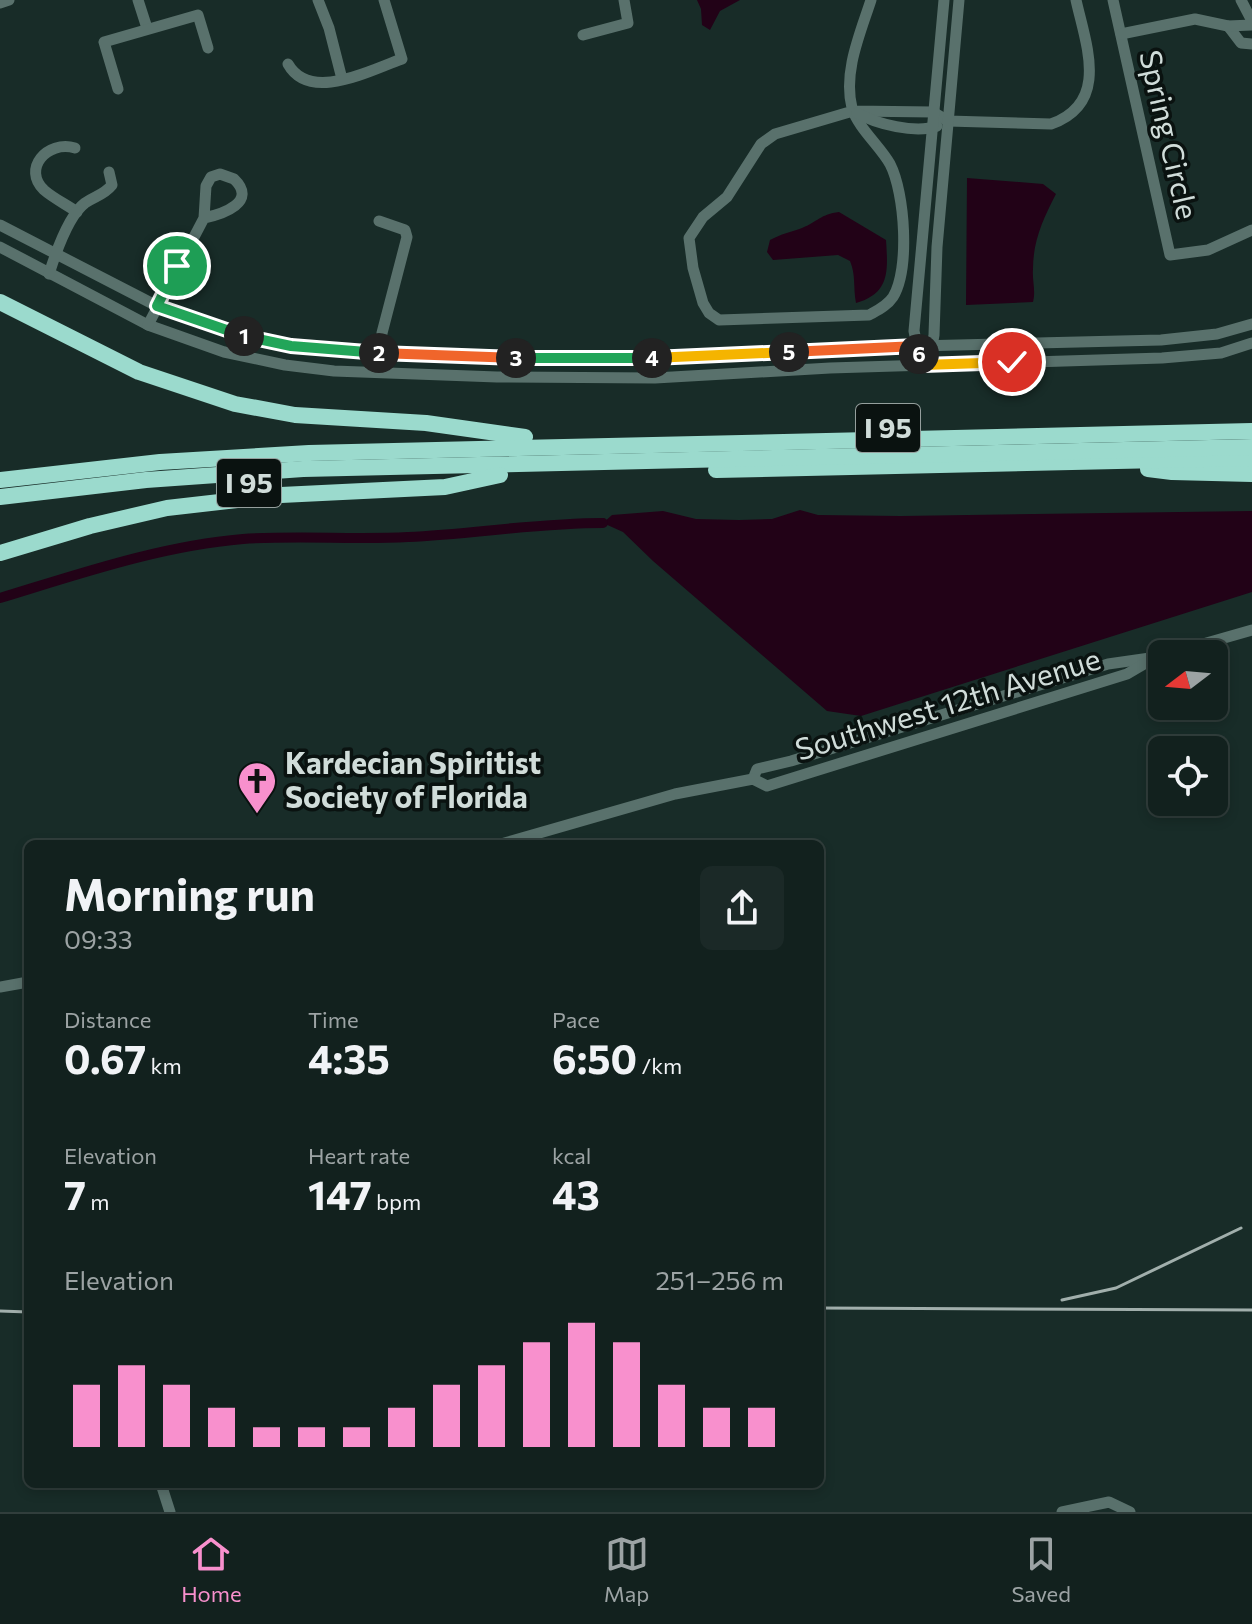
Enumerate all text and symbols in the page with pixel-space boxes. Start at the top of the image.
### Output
street label: Spring Circle [1133,46,1208,223]
pin [143,232,211,300]
icon: arrive [155,244,199,288]
pin: 1 [224,316,264,356]
text: 1 [239,322,249,349]
pin [978,328,1046,396]
pin: 5 [769,332,809,372]
pin: 2 [359,333,399,373]
pin: 6 [899,334,939,374]
pin: 3 [496,338,536,378]
pin: 4 [632,338,672,378]
text: 5 [783,338,795,365]
text: 2 [373,339,385,366]
text: 6 [912,340,926,367]
icon: check [990,340,1034,384]
text: 3 [510,344,522,371]
text: 4 [645,344,659,371]
road number: I 95 [856,404,920,452]
road number: I 95 [217,459,281,507]
street label: Southwest 12th Avenue [790,639,1104,767]
north arrow [1148,640,1228,720]
map controls [1148,640,1228,816]
button: locate [1148,736,1228,816]
place label: Kardecian Spiritist Society of Florida [285,743,541,814]
church icon: Kardecian Spiritist Society of Florida [236,760,278,815]
text: Morning run [64,866,315,920]
button: share [700,866,784,950]
text: 09:33 [64,923,132,954]
text: Distance [64,1006,151,1033]
text: Time [308,1006,359,1033]
text: Pace [552,1006,600,1033]
text: 0.67 [64,1033,146,1082]
text: 4:35 [308,1033,390,1082]
text: 6:50 [552,1033,637,1082]
text: km [146,1052,182,1079]
text: /km [637,1052,682,1079]
text: Elevation [64,1142,157,1169]
text: Heart rate [308,1142,410,1169]
text: kcal [552,1142,591,1169]
text: 7 [64,1169,86,1218]
text: 147 [308,1169,372,1218]
text: 43 [552,1169,600,1218]
text: m [86,1188,109,1215]
text: bpm [372,1188,421,1215]
text: Elevation [64,1264,174,1295]
text: 251–256 m [655,1264,784,1295]
tab: Home [181,1532,242,1607]
tab: Map [604,1532,649,1607]
tab: Saved [1011,1532,1071,1607]

